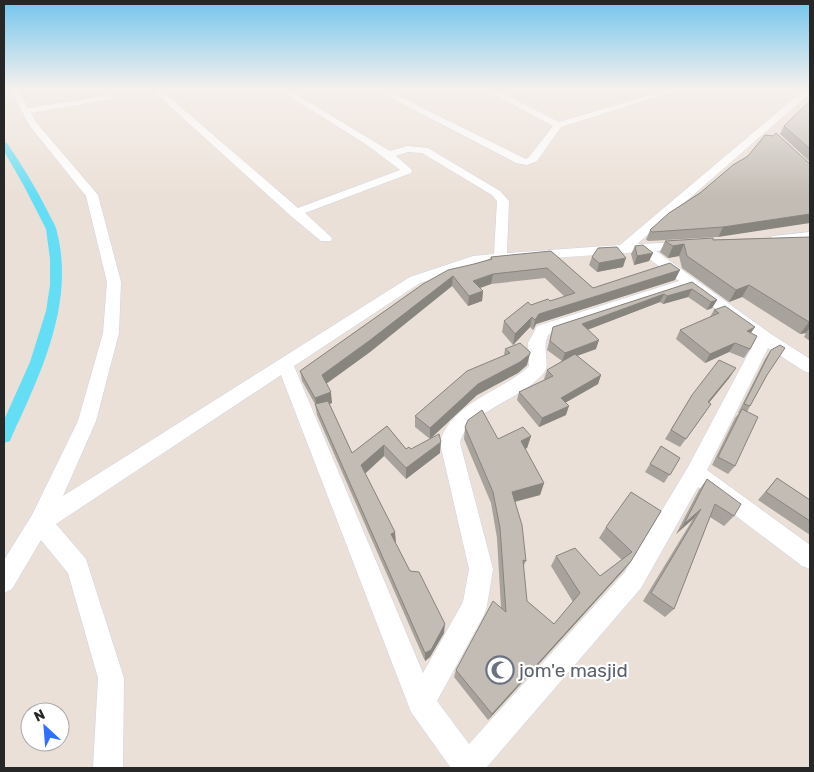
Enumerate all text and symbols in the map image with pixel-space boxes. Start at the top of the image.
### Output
mosque icon: jom'e masjid [485,655,515,685]
place label: jom'e masjid [518,659,628,682]
north arrow [20,702,70,752]
text: N [31,706,48,726]

